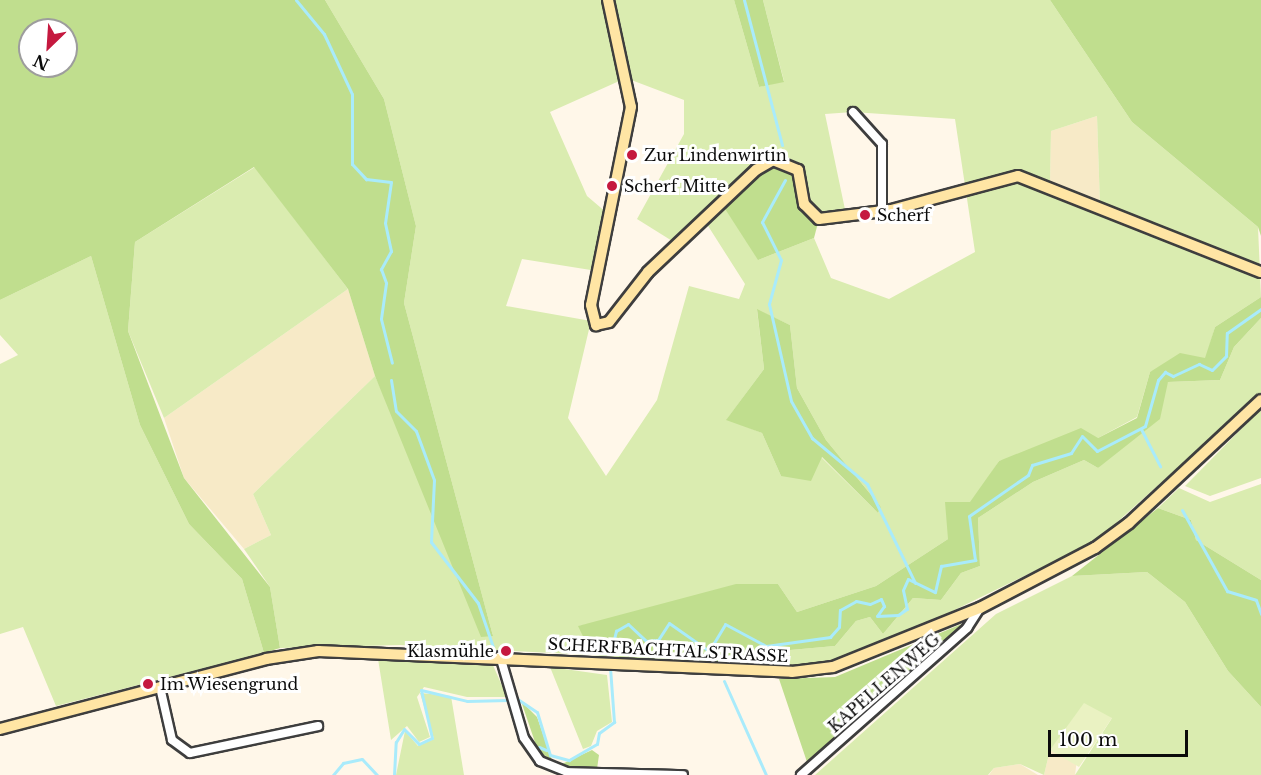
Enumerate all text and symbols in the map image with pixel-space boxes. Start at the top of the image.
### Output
north arrow [18,18,78,78]
text: N [30,50,52,75]
place label: Zur Lindenwirtin [644,145,787,165]
marker: Zur Lindenwirtin [625,148,639,162]
place label: Scherf Mitte [624,176,726,196]
marker: Scherf Mitte [605,179,619,193]
place label: Scherf [877,205,930,225]
marker: Scherf [858,208,872,222]
street label: KAPELLENWEG [824,629,944,737]
street label: SCHERFBACHTALSTRASSE [547,634,789,666]
place label: Klasmühle [407,641,494,661]
marker: Klasmühle [499,644,513,658]
place label: Im Wiesengrund [160,674,299,694]
marker: Im Wiesengrund [141,677,155,691]
scale bar [1051,718,1190,756]
text: 100 m [1059,729,1117,751]

